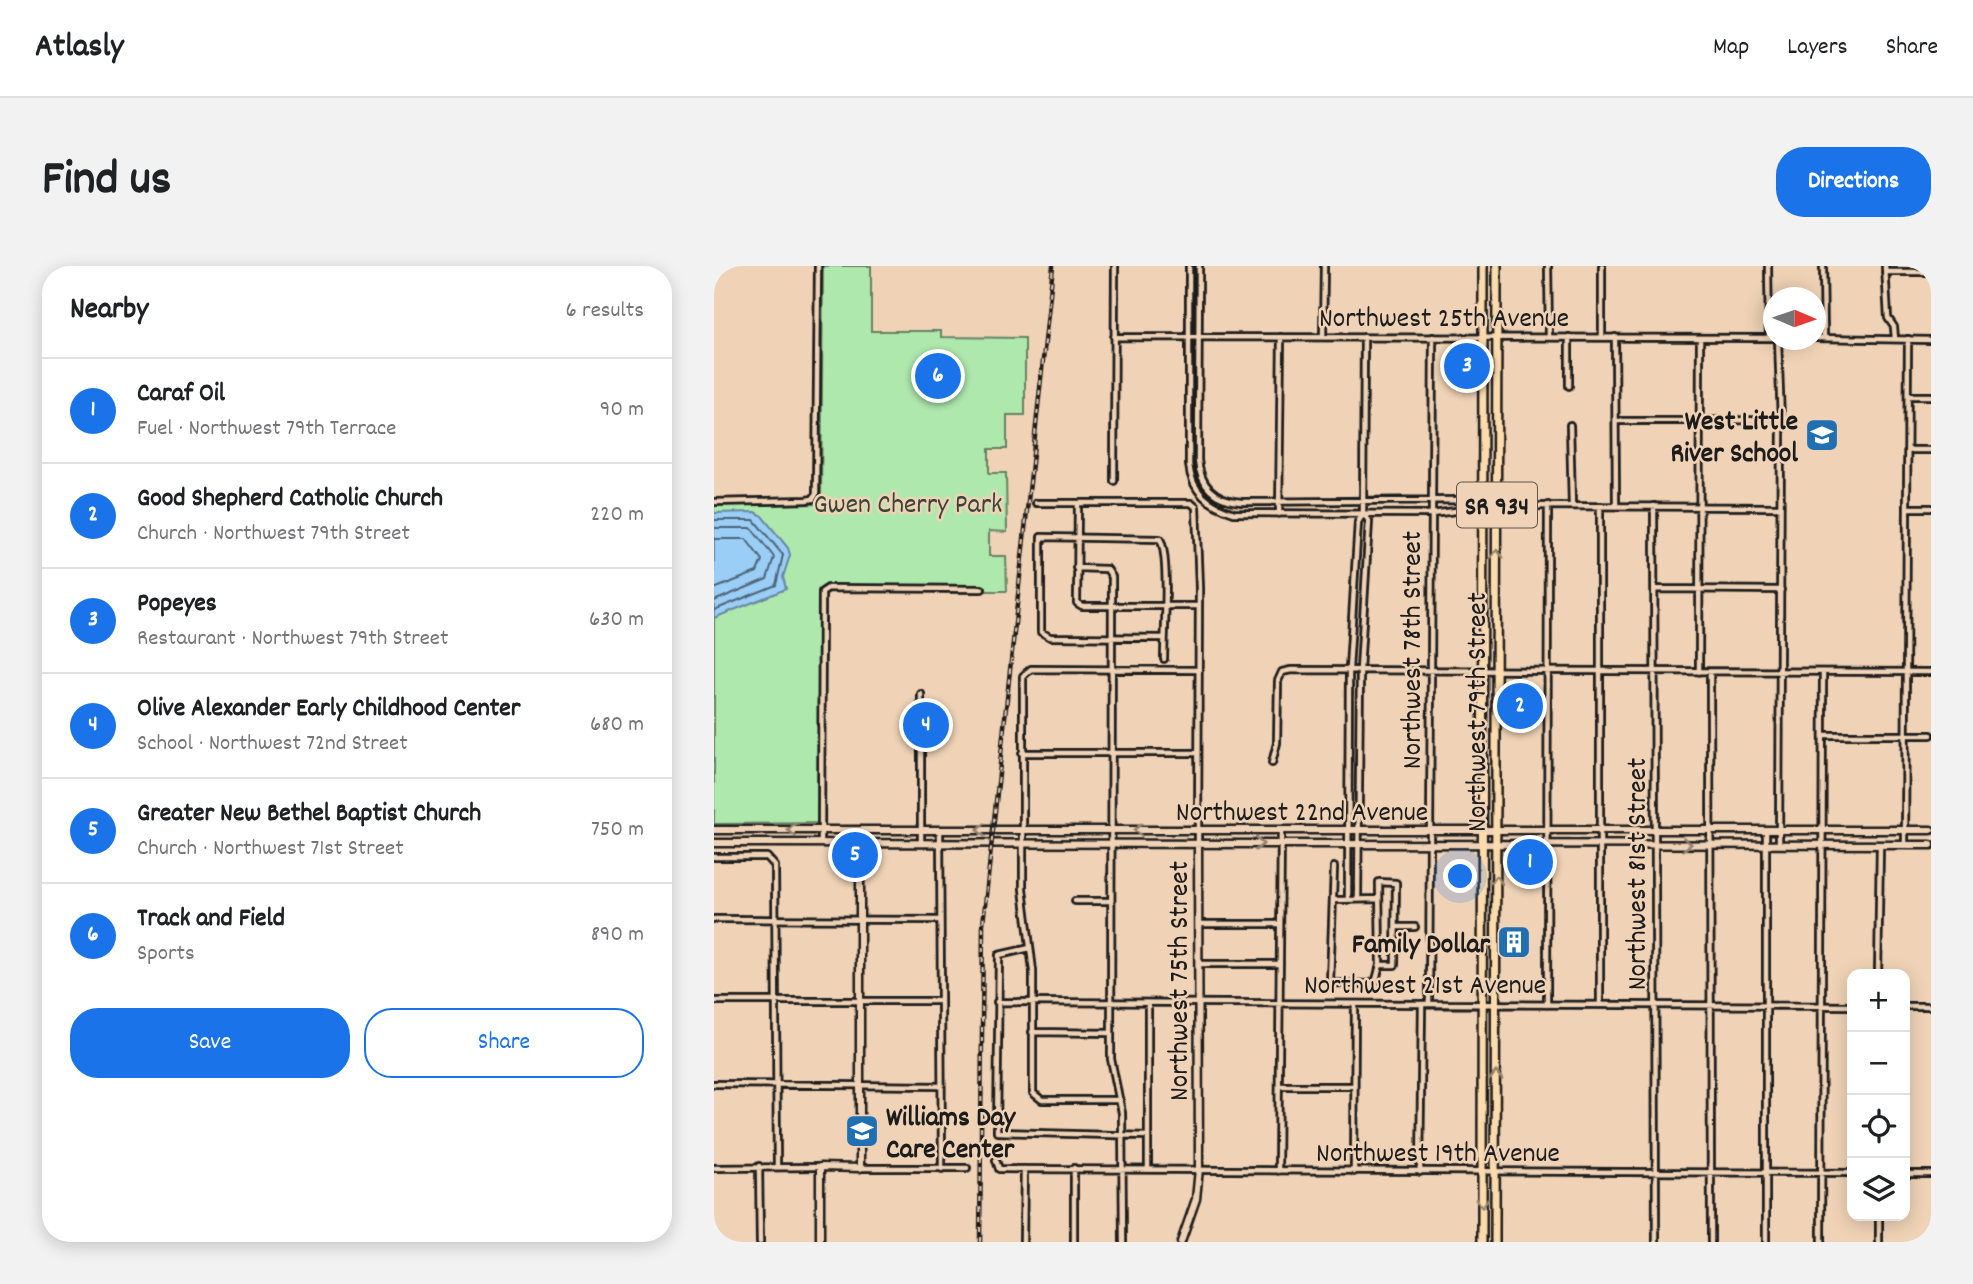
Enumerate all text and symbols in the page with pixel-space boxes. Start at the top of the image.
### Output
text: Atlasly [35,25,124,72]
text: Map [1713,31,1749,65]
text: Layers [1787,31,1848,65]
text: Share [1886,31,1938,65]
text: Find us [42,147,171,217]
button: Directions [1776,147,1931,217]
north arrow [1763,287,1826,350]
text: Nearby [70,290,148,333]
text: 6 results [566,295,644,328]
street label: Northwest 25th Avenue [1319,301,1569,341]
pin: 3 [1444,340,1490,392]
pin: 6 [915,350,961,402]
text: Caraf Oil [137,376,225,413]
text: 1 [90,394,96,427]
text: 90 m [600,394,644,427]
place label: West Little River School [1670,404,1798,476]
text: Fuel · Northwest 79th Terrace [137,413,396,446]
school or university icon: West Little River School [1803,416,1841,454]
text: Good Shepherd Catholic Church [137,481,443,518]
road number: SR 934 [1457,482,1537,528]
park label: Gwen Cherry Park [813,487,1003,527]
text: 2 [88,499,98,532]
text: 220 m [590,499,644,532]
text: Church · Northwest 79th Street [137,518,410,551]
street label: Northwest 78th Street [1395,531,1435,769]
one-way arrow [1489,548,1505,559]
text: Popeyes [137,586,217,623]
street label: Northwest 79th Street [1460,592,1500,832]
text: 3 [88,604,98,637]
text: 630 m [589,604,644,637]
text: Restaurant · Northwest 79th Street [137,623,448,656]
pin: 2 [1497,680,1543,732]
text: Olive Alexander Early Childhood Center [137,691,520,728]
pin: 4 [903,699,949,751]
text: 4 [88,709,98,742]
text: 680 m [590,709,644,742]
text: School · Northwest 72nd Street [137,728,408,761]
street label: Northwest 81st Street [1620,758,1660,990]
street label: Northwest 22nd Avenue [1176,795,1428,835]
text: Greater New Bethel Baptist Church [137,796,481,833]
text: 5 [88,814,98,847]
text: 750 m [591,814,644,847]
one-way arrow [786,822,797,838]
one-way arrow [976,822,986,838]
one-way arrow [1132,822,1142,838]
pin: 5 [832,829,878,881]
text: Church · Northwest 71st Street [137,833,404,866]
one-way arrow [1254,836,1265,852]
pin: 1 [1507,836,1553,888]
one-way arrow [1682,836,1692,852]
your location [1443,859,1477,893]
street label: Northwest 75th Street [1162,861,1202,1101]
one-way arrow [1488,874,1504,884]
text: Track and Field [137,901,285,938]
text: 6 [87,919,99,952]
text: 890 m [591,919,644,952]
building icon: Family Dollar [1495,923,1533,961]
place label: Family Dollar [1352,927,1491,967]
text: Sports [137,938,195,971]
street label: Northwest 21st Avenue [1304,968,1546,1008]
map controls [1847,969,1910,1221]
button: + [1847,969,1910,1032]
button: Save [70,1008,350,1078]
button: Share [364,1008,644,1078]
button: − [1847,1032,1910,1095]
one-way arrow [1488,1070,1504,1081]
button: locate [1847,1095,1910,1158]
place label: Williams Day Care Center [886,1100,1017,1172]
school or university icon: Williams Day Care Center [843,1112,881,1150]
street label: Northwest 19th Avenue [1316,1136,1560,1176]
button: layers [1847,1158,1910,1221]
one-way arrow [1474,1199,1490,1209]

